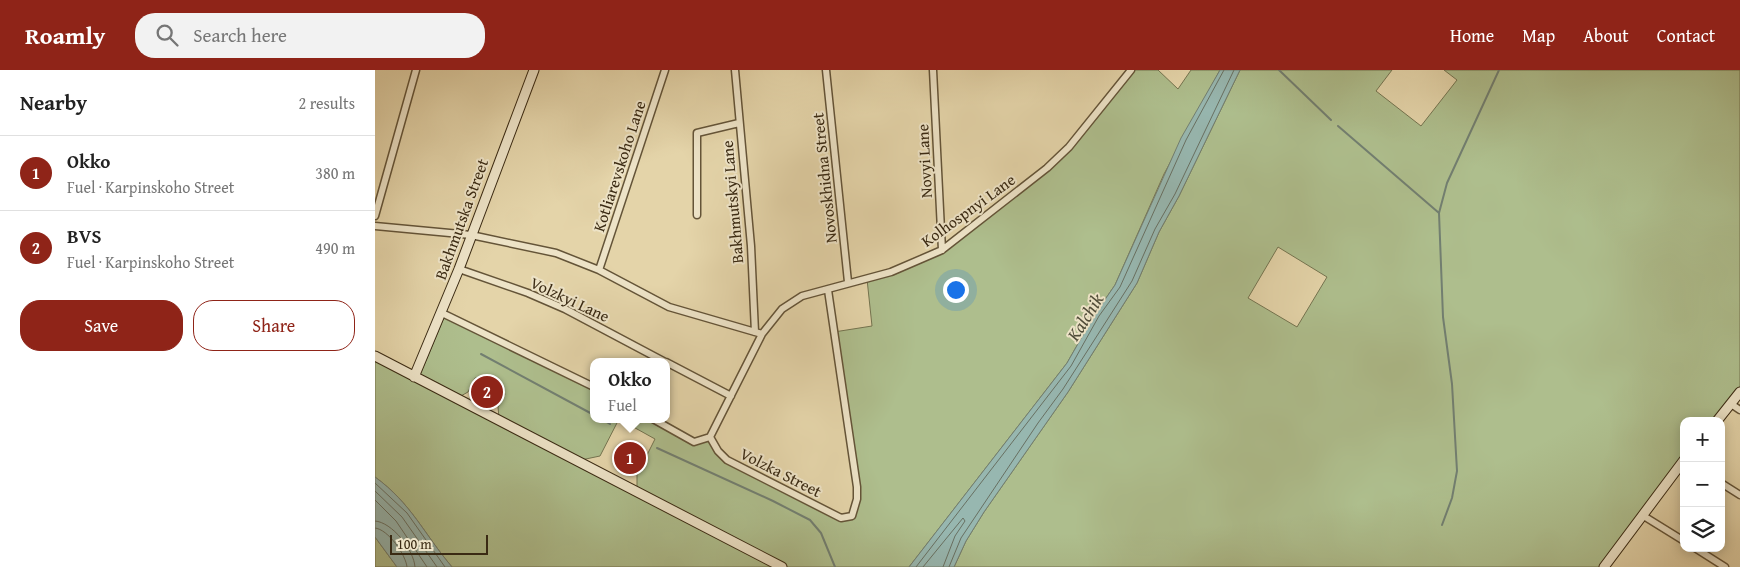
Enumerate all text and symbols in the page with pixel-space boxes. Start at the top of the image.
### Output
search box [135,13,485,58]
text: Roamly [25,18,105,53]
icon: search [153,21,181,49]
text: Search here [193,21,287,49]
text: Home [1450,22,1494,49]
text: Map [1522,22,1555,49]
text: About [1583,22,1629,49]
text: Contact [1657,22,1715,49]
text: Nearby [20,87,87,118]
text: 2 results [298,91,355,115]
street label: Kotliarevskoho Lane [586,97,652,235]
street label: Novoskhidna Street [805,111,843,244]
street label: Novyi Lane [910,123,938,199]
street label: Bakhmutskyi Lane [715,139,749,265]
text: Okko [67,147,110,175]
street label: Bakhmutska Street [428,155,494,283]
text: 1 [32,161,40,185]
text: 380 m [315,161,355,185]
street label: Kolhospnyi Lane [916,168,1020,252]
text: Fuel · Karpinskoho Street [67,175,234,199]
text: BVS [67,222,101,250]
text: 2 [32,236,40,260]
text: 490 m [315,236,355,260]
text: Fuel · Karpinskoho Street [67,250,234,274]
street label: Volzkyi Lane [526,270,614,328]
your location [943,277,969,303]
water label: Kalchik [1059,287,1111,347]
button: Save [20,300,183,351]
button: Share [193,300,355,351]
popup [590,358,670,423]
text: Okko [608,365,652,393]
pin: 2 [471,373,503,411]
text: Fuel [608,393,637,417]
map controls [1680,417,1725,552]
button: + [1680,417,1725,462]
pin: 1 [614,439,646,477]
street label: Volzka Street [736,441,826,503]
button: − [1680,462,1725,507]
button: layers [1680,507,1725,552]
scale bar [390,532,487,555]
text: 100 m [397,534,432,554]

